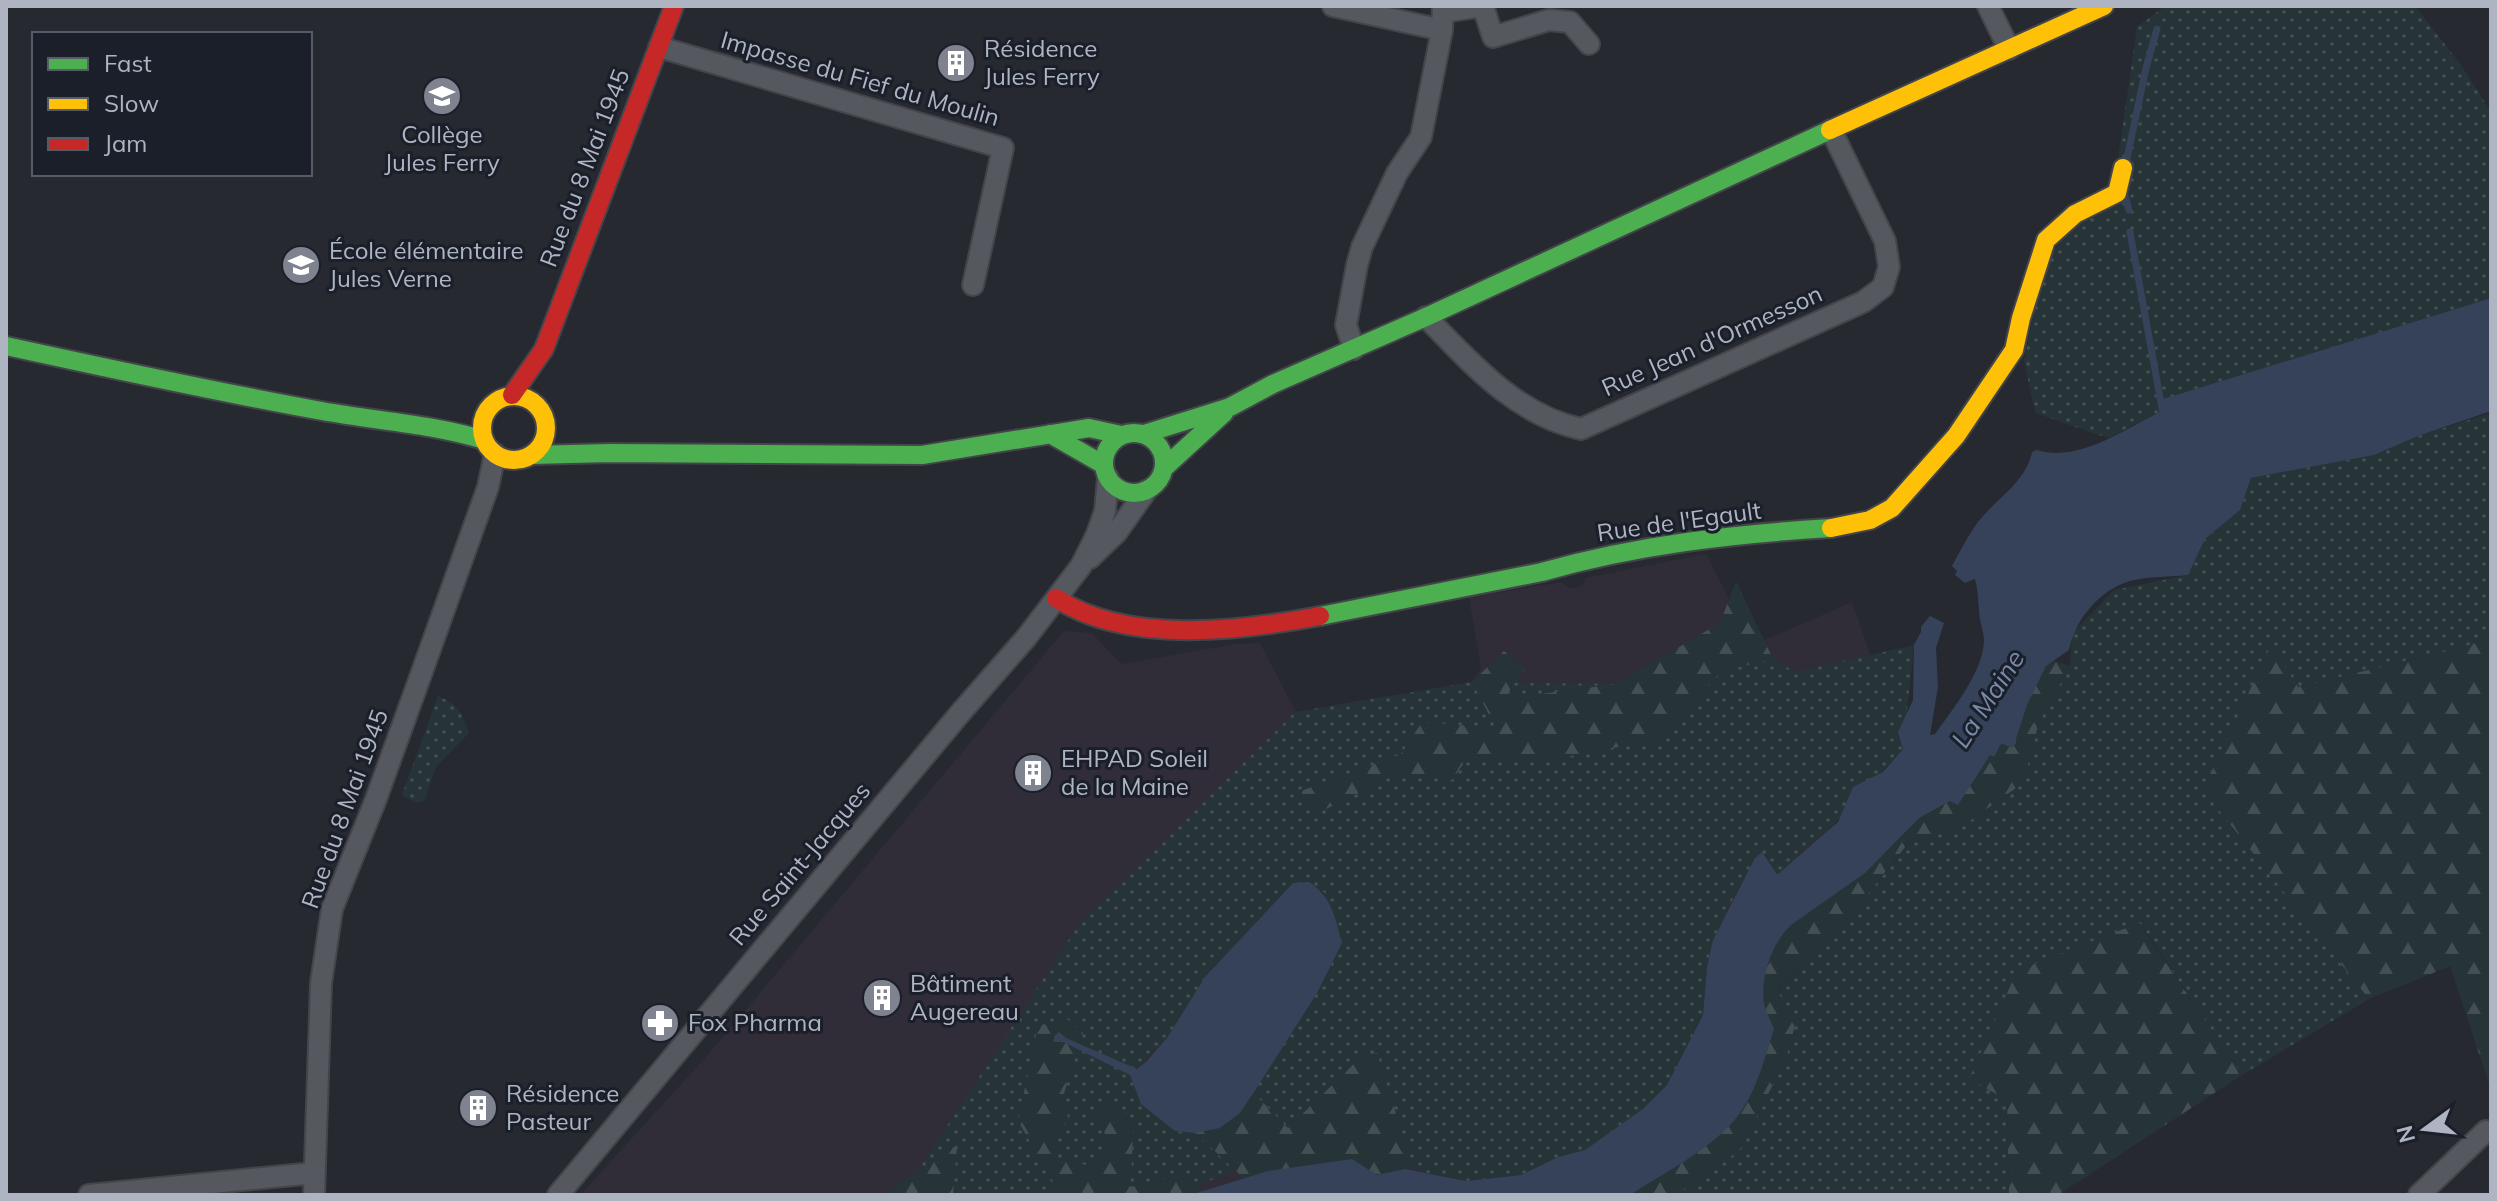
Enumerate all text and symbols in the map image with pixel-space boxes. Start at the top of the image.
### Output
street label: Impasse du Fief du Moulin [717,24,1003,132]
legend [32,32,312,176]
place label: Résidence Jules Ferry [984,33,1100,91]
building icon: Résidence Jules Ferry [935,42,977,84]
text: Fast [104,48,152,78]
street label: Rue du 8 Mai 1945 [533,64,636,271]
school or university icon: Collège Jules Ferry [421,75,463,117]
text: Slow [104,88,159,118]
place label: Collège Jules Ferry [384,119,500,177]
text: Jam [104,128,147,158]
place label: École élémentaire Jules Verne [329,235,524,293]
school or university icon: École élémentaire Jules Verne [280,244,322,286]
street label: Rue Jean d'Ormesson [1597,278,1826,402]
street label: Rue de l'Egault [1595,495,1763,547]
water label: La Maine [1944,644,2031,754]
street label: Rue du 8 Mai 1945 [294,705,394,912]
place label: EHPAD Soleil de la Maine [1061,743,1208,801]
building icon: EHPAD Soleil de la Maine [1012,752,1054,794]
street label: Rue Saint-Jacques [722,776,876,951]
place label: Bâtiment Augereau [910,968,1019,1026]
building icon: Bâtiment Augereau [861,977,903,1019]
pharmacy icon: Fox Pharma [639,1002,681,1044]
place label: Fox Pharma [688,1007,822,1037]
place label: Résidence Pasteur [506,1078,619,1136]
building icon: Résidence Pasteur [457,1087,499,1129]
north arrow [2385,1089,2465,1169]
text: N [2390,1123,2421,1146]

